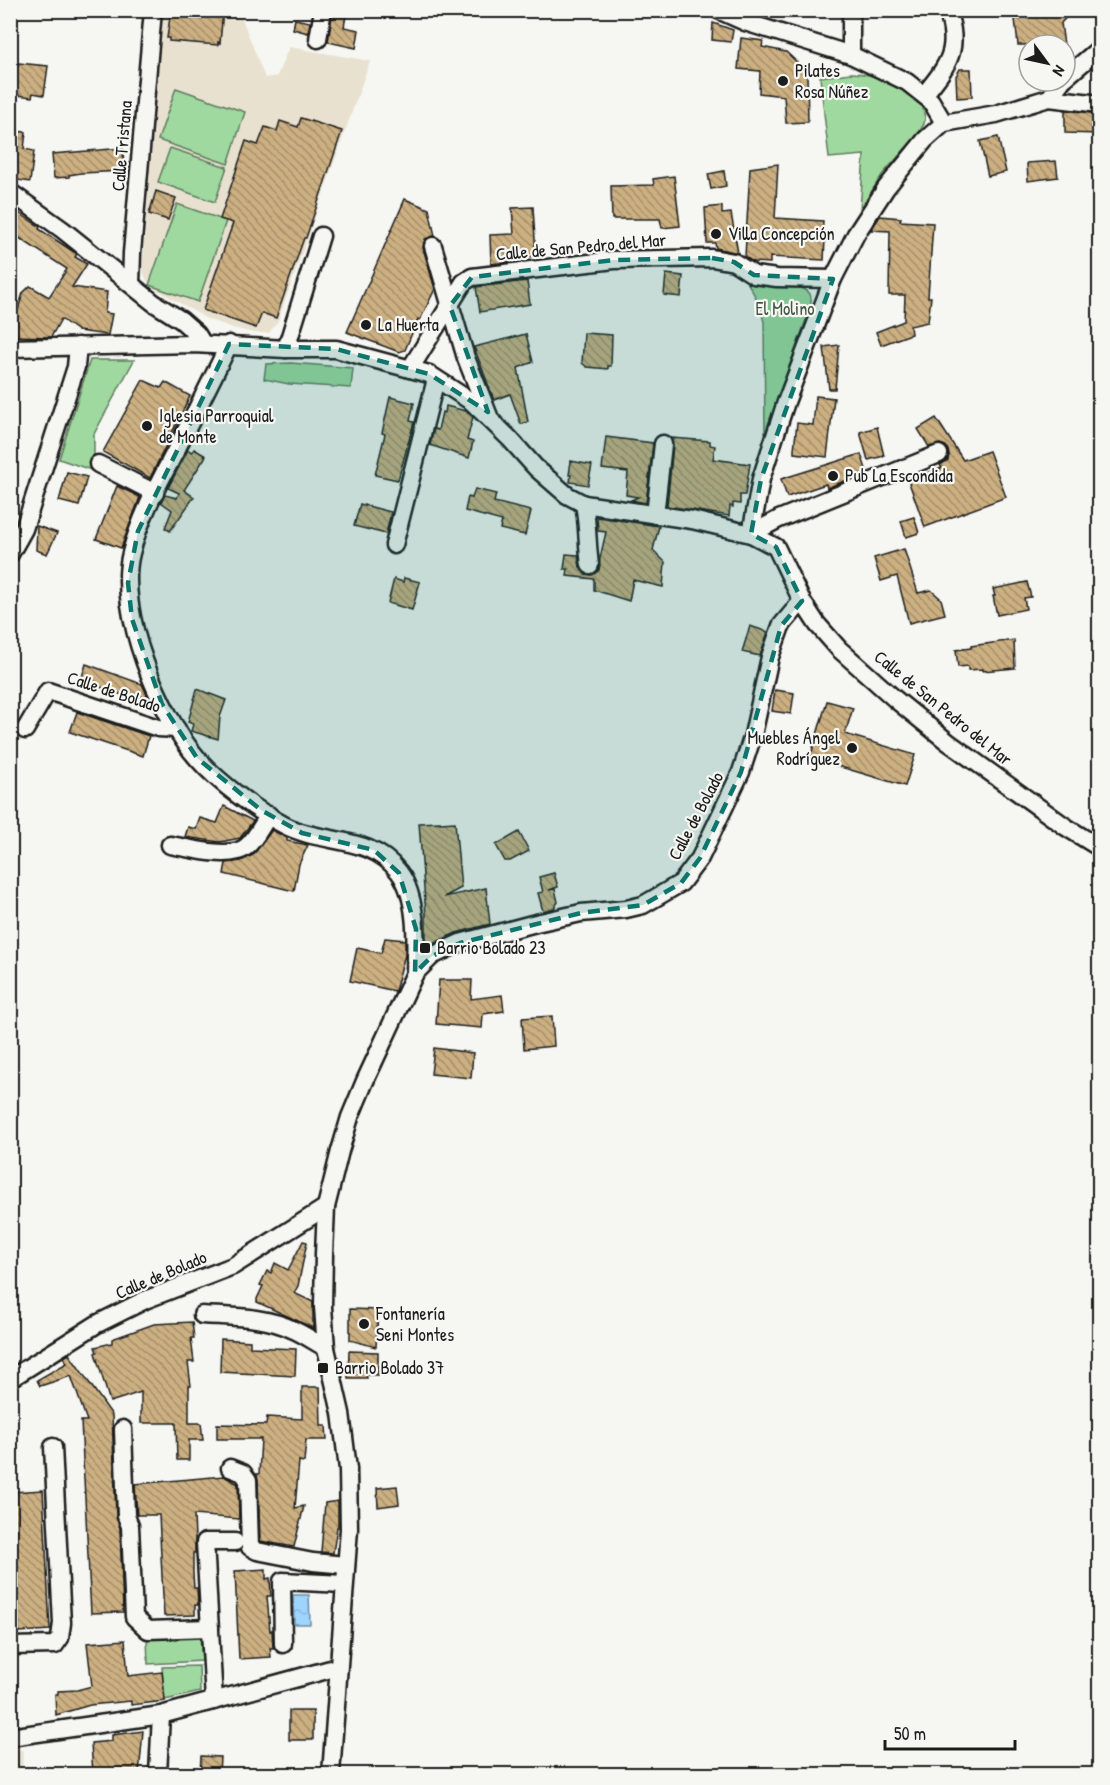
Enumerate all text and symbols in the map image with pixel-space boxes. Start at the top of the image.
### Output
north arrow [1017,33,1077,93]
place label: Pilates Rosa Núñez [795,58,869,104]
text: N [1048,62,1071,81]
marker: Pilates Rosa Núñez [776,74,790,88]
street label: Calle Tristana [105,100,138,192]
place label: Villa Concepción [728,221,835,246]
street label: Calle de San Pedro del Mar [495,227,667,266]
marker: Villa Concepción [709,227,723,241]
park label: El Molino [755,296,815,321]
place label: La Huerta [378,312,439,337]
marker: La Huerta [359,318,373,332]
place label: Iglesia Parroquial de Monte [159,403,274,449]
marker: Iglesia Parroquial de Monte [140,419,154,433]
place label: Pub La Escondida [845,463,953,488]
marker: Pub La Escondida [826,469,840,483]
street label: Calle de San Pedro del Mar [869,644,1018,771]
street label: Calle de Bolado [64,665,164,718]
place label: Muebles Ángel Rodríguez [748,725,840,771]
marker: Muebles Ángel Rodríguez [845,741,859,755]
street label: Calle de Bolado [662,767,729,864]
place label: Barrio Bolado 23 [437,935,546,960]
marker: Barrio Bolado 23 [418,941,432,955]
street label: Calle de Bolado [111,1244,210,1305]
place label: Fontanería Seni Montes [375,1301,454,1347]
marker: Fontanería Seni Montes [357,1317,371,1331]
place label: Barrio Bolado 37 [335,1355,444,1380]
marker: Barrio Bolado 37 [316,1361,330,1375]
scale bar [885,1713,1016,1751]
text: 50 m [894,1721,926,1746]

